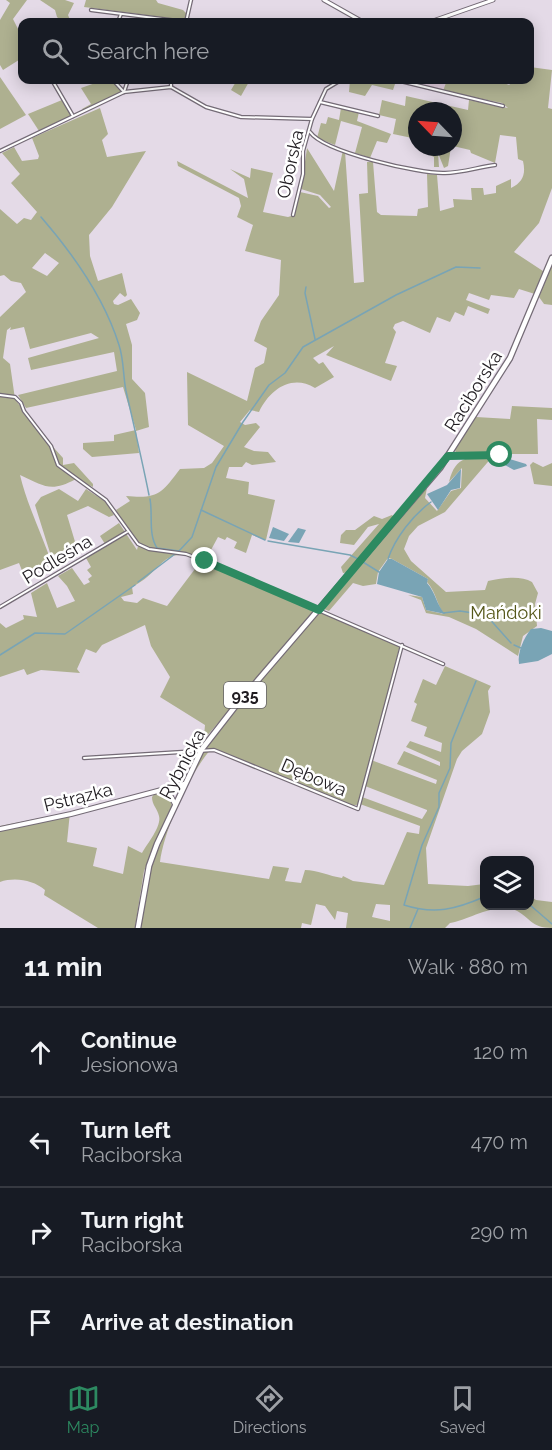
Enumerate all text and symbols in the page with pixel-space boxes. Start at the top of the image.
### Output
search box [18,18,534,84]
icon: search [39,35,72,68]
text: Search here [87,38,209,64]
north arrow [408,102,462,156]
street label: Oborska [272,128,308,200]
street label: Raciborska [440,347,506,435]
route start [486,441,512,467]
street label: Podleśna [18,530,96,588]
route end [191,547,217,573]
park label: Mańdoki [470,602,542,623]
road number: 935 [224,682,266,708]
street label: Rybnicka [155,725,209,803]
street label: Dębowa [278,754,350,800]
street label: Pstrązka [41,778,115,816]
map controls [480,856,534,910]
button: layers [480,856,534,910]
text: 11 min [24,952,102,982]
text: Walk · 880 m [408,955,528,979]
text: Continue [81,1027,177,1053]
icon: ahead [24,1036,57,1069]
text: 120 m [473,1040,528,1064]
text: Jesionowa [81,1053,178,1077]
text: Turn left [81,1117,171,1143]
icon: left [24,1126,57,1159]
text: 470 m [471,1130,528,1154]
text: Raciborska [81,1143,183,1167]
text: Turn right [81,1207,184,1233]
icon: right [24,1216,57,1249]
text: 290 m [470,1220,528,1244]
text: Raciborska [81,1233,183,1257]
icon: arrive [24,1306,57,1339]
text: Arrive at destination [81,1309,294,1335]
tab: Map [67,1382,100,1437]
tab: Directions [233,1382,307,1437]
tab: Saved [440,1382,485,1437]

